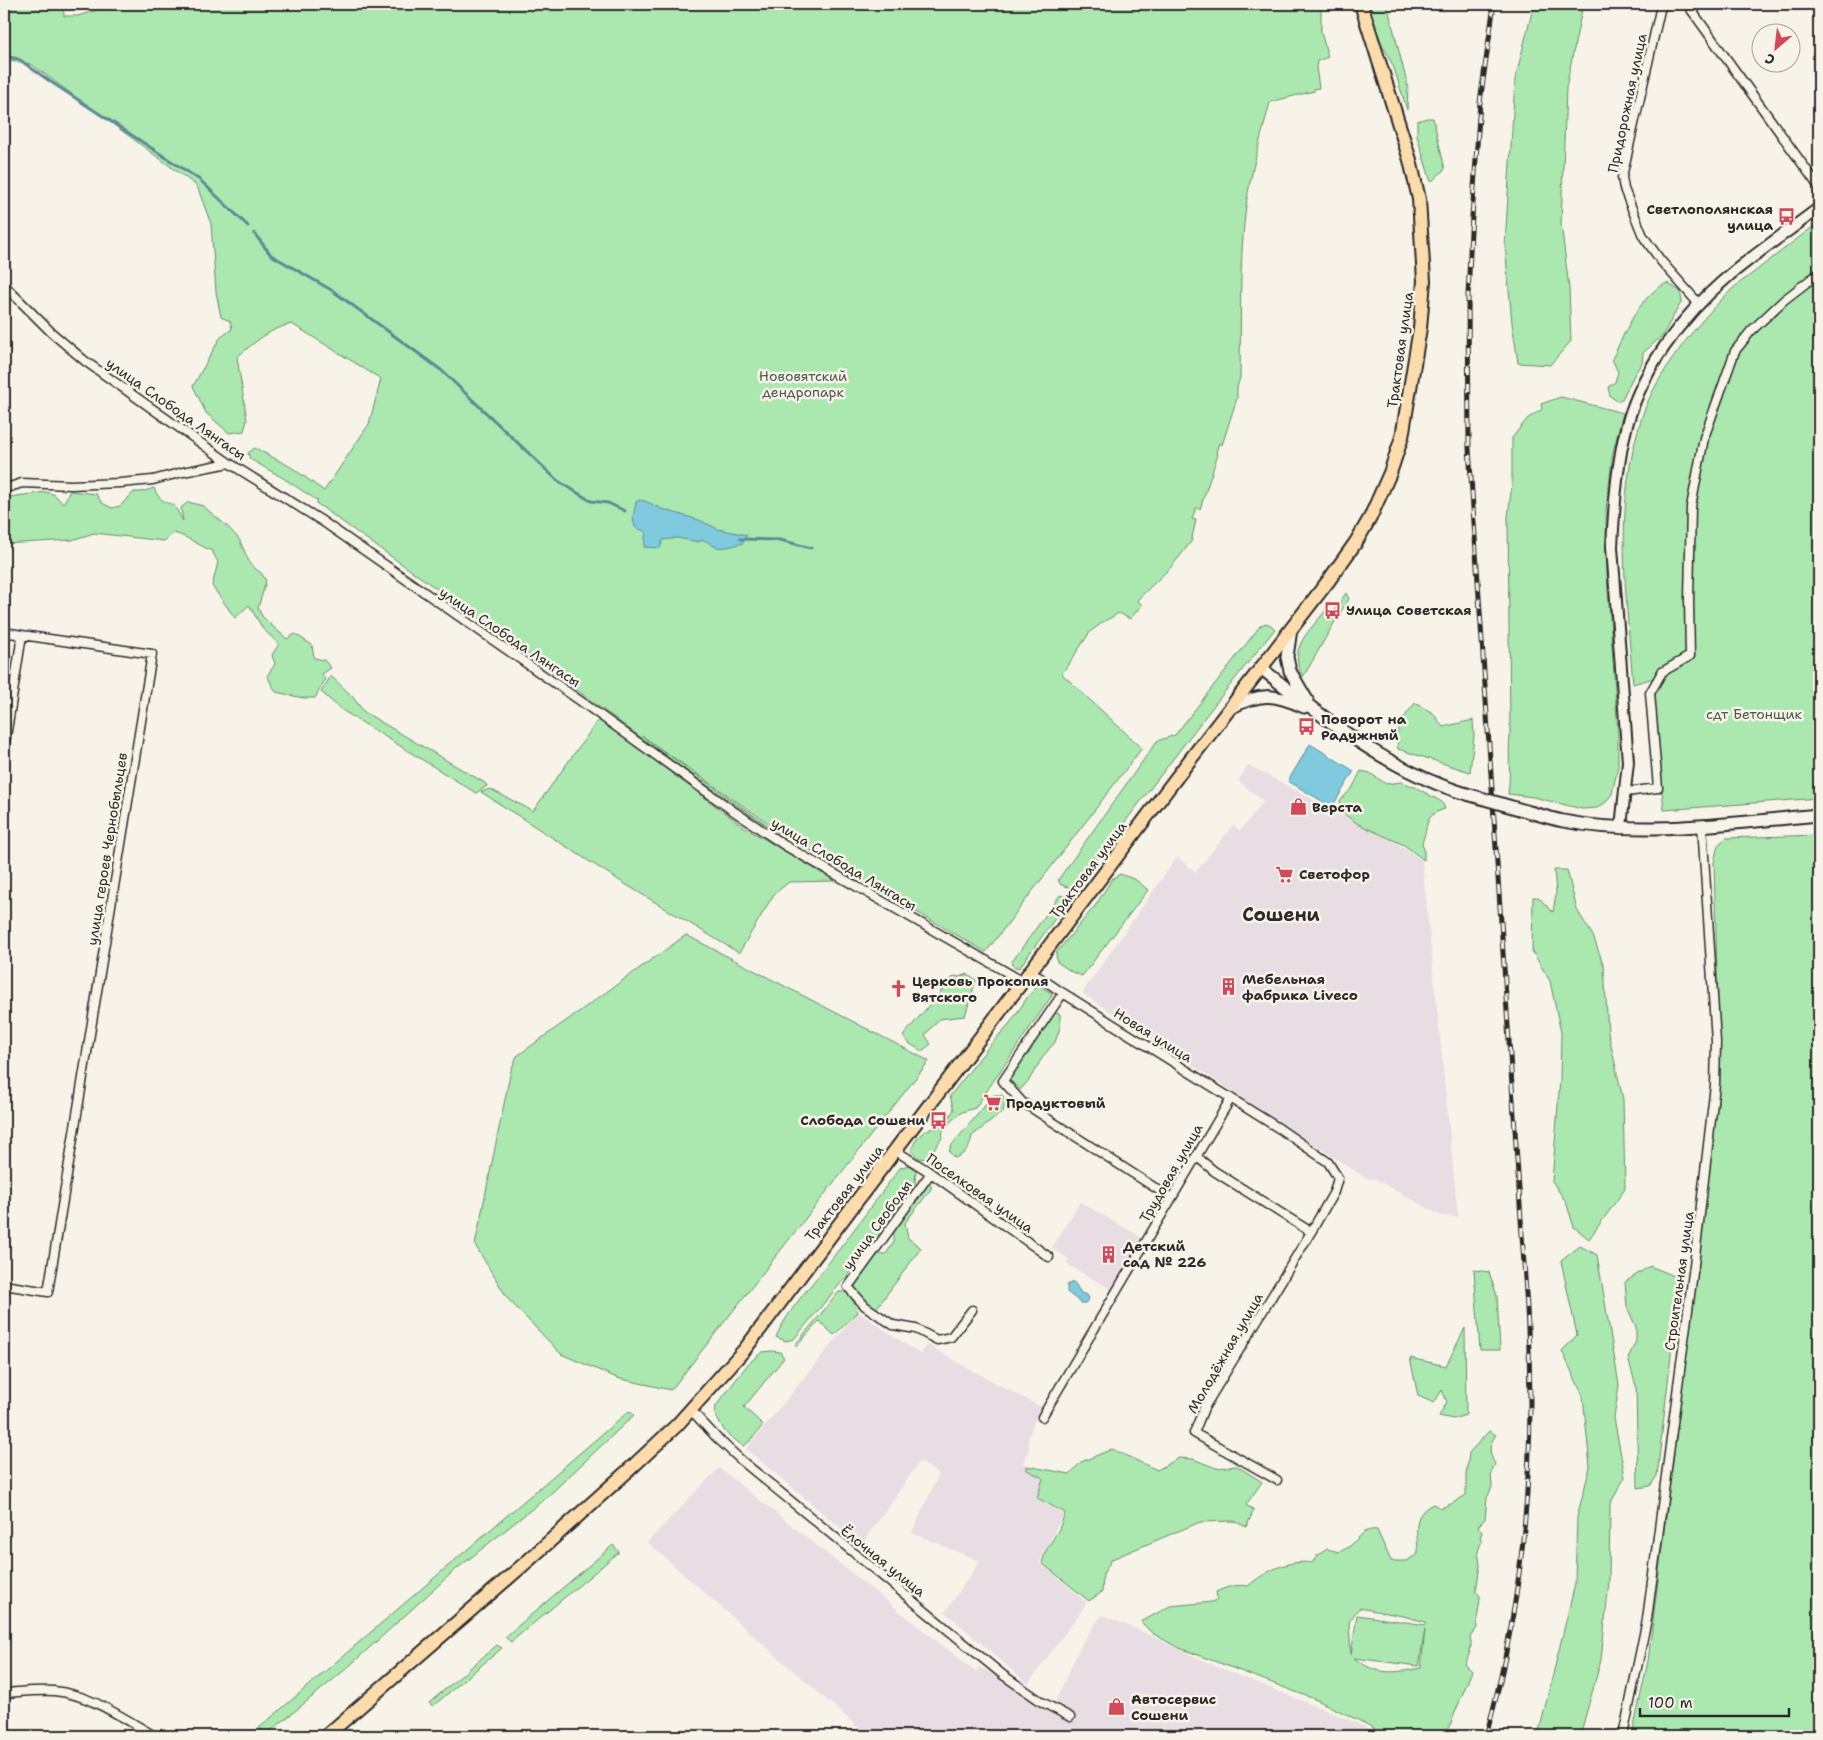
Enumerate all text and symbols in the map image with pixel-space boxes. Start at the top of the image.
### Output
north arrow [1750,22,1800,72]
street label: Придорожная улица [1603,31,1651,174]
text: С [1762,50,1778,69]
place label: Светлополянская улица [1647,200,1773,234]
bus stop icon: Светлополянская улица [1777,207,1797,227]
street label: Трактовая улица [1383,290,1417,409]
street label: улица Слобода Лянгасы [103,354,249,464]
park label: Нововятский дендропарк [759,367,847,401]
street label: улица Слобода Лянгасы [436,583,584,691]
bus stop icon: Улица Советская [1322,600,1342,620]
place label: Улица Советская [1346,601,1472,619]
park label: сдт Бетонщик [1706,705,1803,723]
place label: Поворот на Радужный [1321,710,1407,744]
bus stop icon: Поворот на Радужный [1297,717,1317,737]
street label: улица героев Чернобыльцев [83,751,131,947]
shop icon: Верста [1288,797,1308,817]
place label: Верста [1312,798,1363,816]
street label: улица Слобода Лянгасы [768,813,920,915]
street label: Трактовая улица [1046,818,1131,922]
supermarket icon: Светофор [1275,864,1295,884]
place label: Светофор [1299,865,1370,883]
district label: Сошени [1242,902,1320,927]
place label: Мебельная фабрика Liveco [1242,970,1358,1004]
place label: Церковь Прокопия Вятского [912,972,1049,1006]
building icon: Мебельная фабрика Liveco [1218,977,1238,997]
church icon: Церковь Прокопия Вятского [888,979,908,999]
street label: Новая улица [1110,1004,1196,1066]
supermarket icon: Продуктовый [982,1093,1002,1113]
place label: Продуктовый [1006,1094,1106,1112]
bus stop icon: Слобода Сошени [929,1110,949,1130]
place label: Слобода Сошени [800,1111,925,1129]
street label: Трудовая улица [1135,1120,1207,1226]
street label: Трактовая улица [801,1141,887,1245]
street label: Поселковая улица [923,1149,1037,1237]
street label: улица Свободы [838,1177,916,1273]
street label: Строительная улица [1660,1210,1698,1352]
place label: Детский сад № 226 [1123,1237,1206,1271]
building icon: Детский сад № 226 [1099,1244,1119,1264]
street label: Молодёжная улица [1183,1289,1267,1417]
street label: Ёлочная улица [837,1521,929,1601]
scale bar [1640,1685,1789,1717]
place label: Автосервис Сошени [1131,1690,1216,1724]
text: 100 m [1648,1693,1693,1713]
shop icon: Автосервис Сошени [1107,1697,1127,1717]

